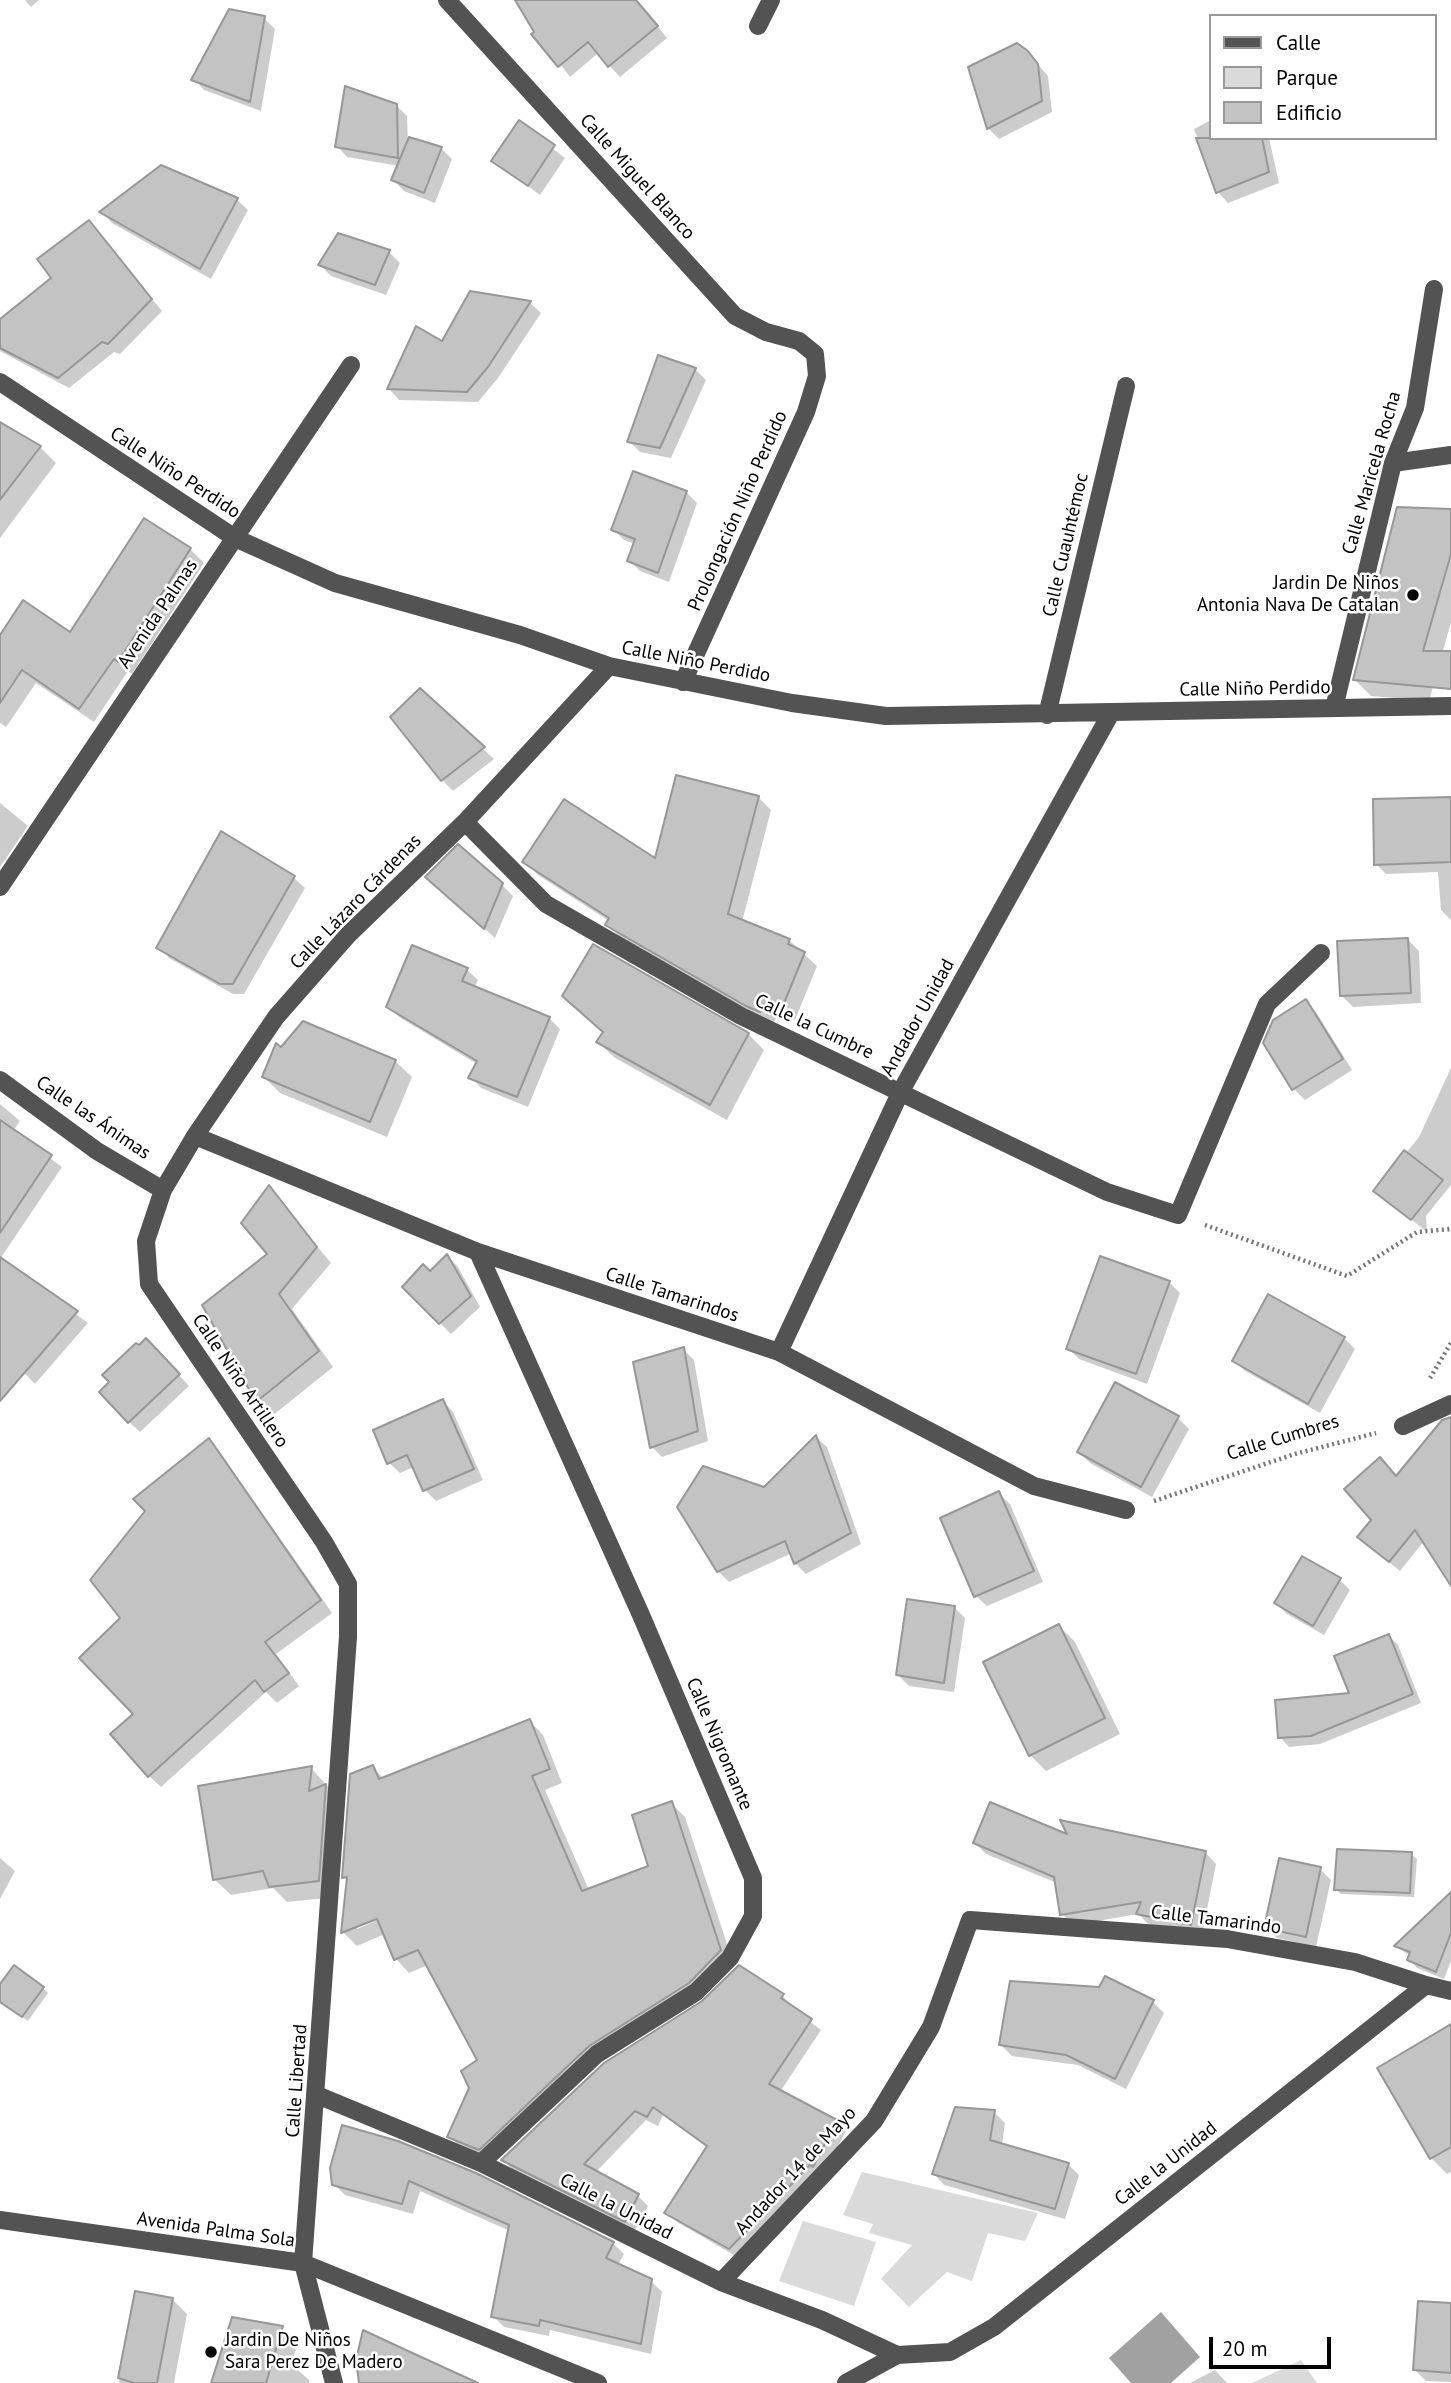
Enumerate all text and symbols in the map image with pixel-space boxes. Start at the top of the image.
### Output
legend [1210,14,1437,140]
text: Calle [1276,29,1321,56]
text: Parque [1276,64,1338,91]
text: Edificio [1276,99,1342,126]
street label: Calle Miguel Blanco [575,109,699,245]
street label: Calle Maricela Rocha [1338,389,1406,557]
street label: Prolongación Niño Perdido [683,407,793,615]
street label: Calle Niño Perdido [105,422,245,524]
street label: Calle Cuauhtémoc [1038,471,1094,619]
street label: Avenida Palmas [113,555,203,673]
place label: Jardin De Niños Antonia Nava De Catalan [1197,573,1399,617]
marker: Jardin De Niños Antonia Nava De Catalan [1405,587,1421,603]
street label: Calle Niño Perdido [620,636,772,688]
street label: Calle Niño Perdido [1179,676,1331,702]
street label: Calle Lázaro Cárdenas [286,830,426,974]
street label: Andador Unidad [876,955,960,1081]
street label: Calle la Cumbre [751,990,877,1064]
street label: Calle las Ánimas [31,1071,155,1165]
street label: Calle Tamarindos [602,1263,742,1327]
street label: Calle Niño Artillero [187,1310,293,1452]
street label: Calle Cumbres [1224,1410,1342,1466]
street label: Calle Nigromante [681,1674,757,1814]
street label: Calle Tamarindo [1150,1901,1282,1939]
street label: Calle Libertad [282,2023,312,2139]
street label: Andador 14 de Mayo [731,2102,861,2240]
street label: Calle la Unidad [1110,2117,1222,2211]
street label: Calle la Unidad [556,2169,676,2245]
street label: Avenida Palma Sola [136,2208,296,2252]
scale bar [1213,2324,1336,2368]
place label: Jardin De Niños Sara Perez De Madero [225,2330,403,2374]
text: 20 m [1222,2335,1268,2362]
marker: Jardin De Niños Sara Perez De Madero [203,2344,219,2360]

